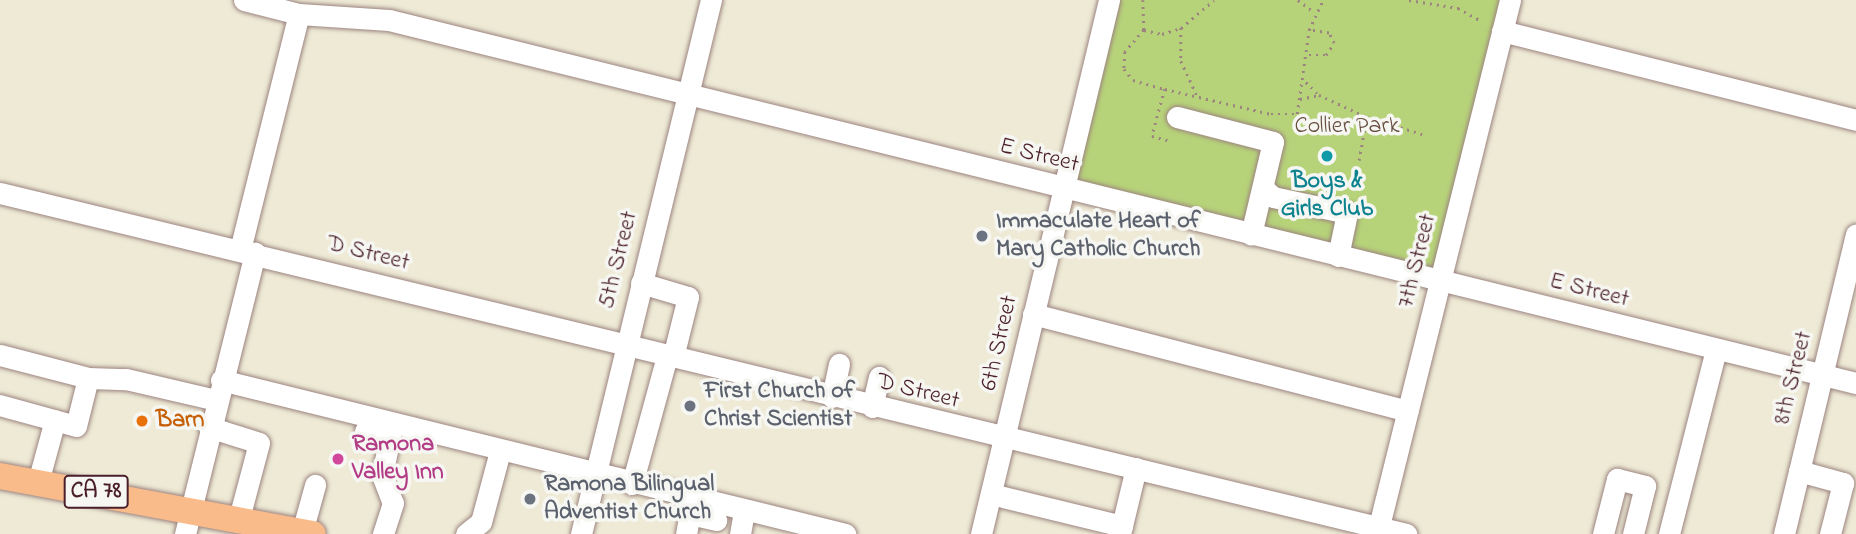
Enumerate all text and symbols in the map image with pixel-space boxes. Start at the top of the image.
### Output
park label: Collier Park [1295,113,1399,141]
street label: E Street [996,132,1082,180]
marker: Boys & Girls Club [1319,148,1335,164]
place label: Boys & Girls Club [1281,168,1373,224]
street label: 5th Street [593,208,645,312]
place label: Immaculate Heart of Mary Catholic Church [996,208,1201,264]
street label: 7th Street [1392,211,1444,311]
marker: Immaculate Heart of Mary Catholic Church [974,228,990,244]
street label: D Street [324,230,412,278]
street label: E Street [1546,267,1632,315]
street label: 6th Street [975,293,1025,393]
street label: 8th Street [1769,328,1819,428]
street label: D Street [874,368,962,416]
place label: First Church of Christ Scientist [704,378,855,434]
marker: First Church of Christ Scientist [682,398,698,414]
place label: Barn [156,407,204,435]
marker: Barn [134,413,150,429]
place label: Ramona Valley Inn [352,431,444,487]
marker: Ramona Valley Inn [330,451,346,467]
place label: Ramona Bilingual Adventist Church [544,471,714,527]
road number: CA 78 [63,472,129,512]
marker: Ramona Bilingual Adventist Church [522,491,538,507]

